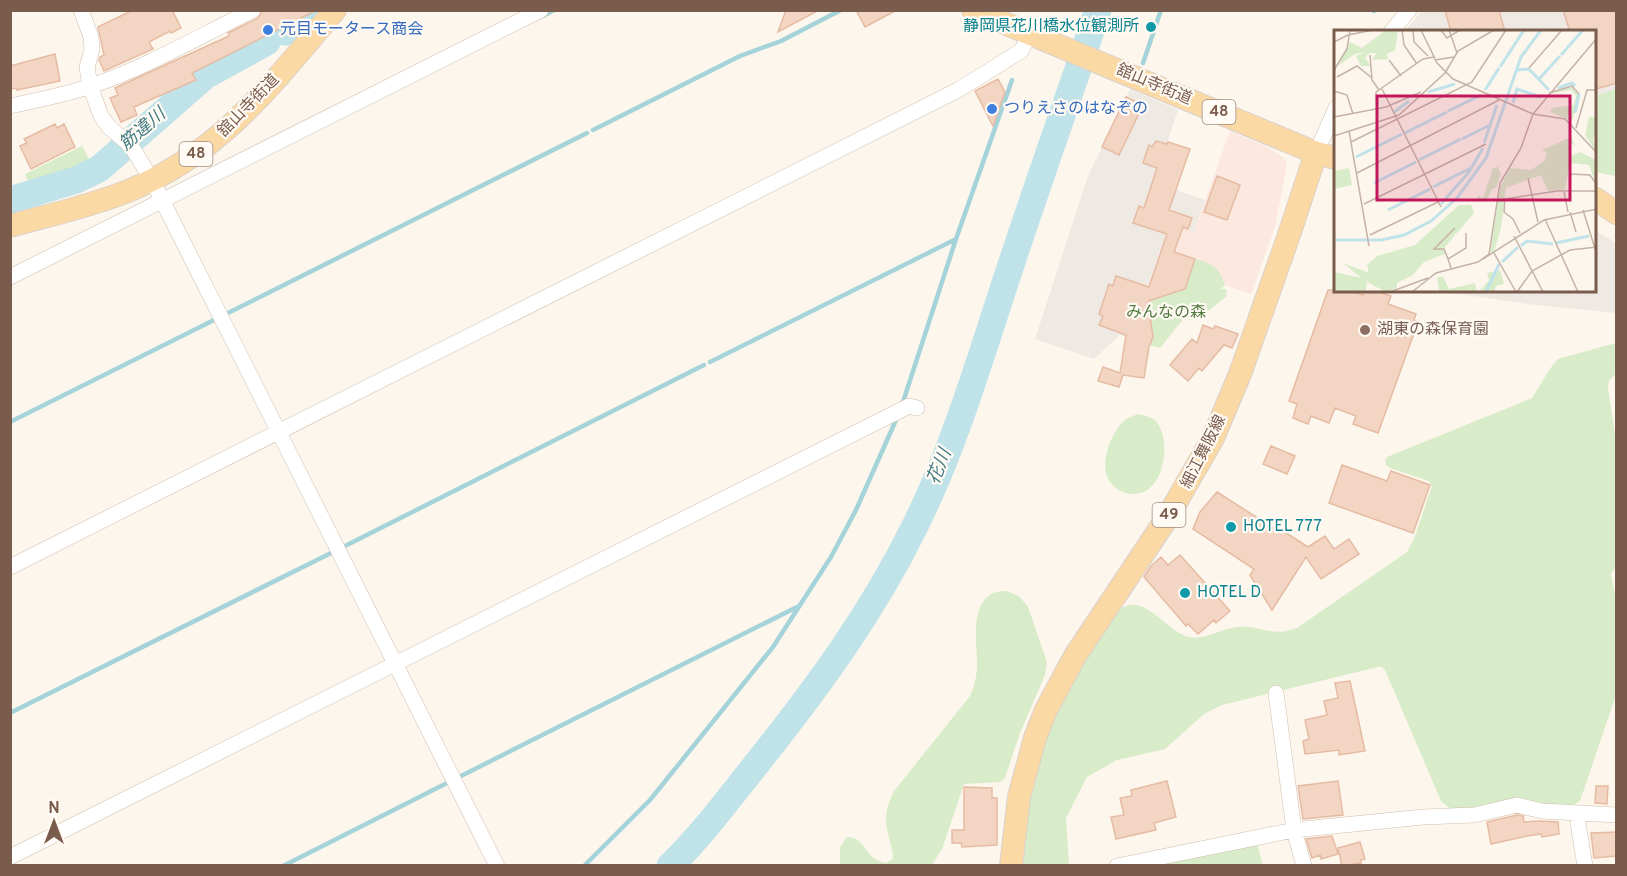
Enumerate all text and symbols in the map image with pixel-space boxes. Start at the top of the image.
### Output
place label: 静岡県花川橋水位観測所 [963,17,1139,37]
place label: 元目モータース商会 [280,20,423,40]
marker: 静岡県花川橋水位観測所 [1144,20,1158,34]
marker: 元目モータース商会 [261,23,275,37]
inset map [1334,30,1597,292]
street label: 舘山寺街道 [1113,60,1195,110]
street label: 舘山寺街道 [214,70,284,142]
place label: つりえさのはなぞの [1004,99,1148,119]
road number: 48 [1202,100,1236,124]
water label: 筋違川 [115,102,172,156]
marker: つりえさのはなぞの [985,102,999,116]
road number: 48 [180,142,212,166]
park label: みんなの森 [1126,303,1206,323]
place label: 湖東の森保育園 [1377,320,1489,340]
marker: 湖東の森保育園 [1358,323,1372,337]
street label: 細江舞阪線 [1177,412,1231,492]
water label: 花川 [923,444,958,488]
road number: 49 [1152,503,1186,527]
place label: HOTEL 777 [1243,517,1322,537]
marker: HOTEL 777 [1224,520,1238,534]
place label: HOTEL D [1197,583,1261,603]
marker: HOTEL D [1178,586,1192,600]
north arrow [24,792,84,852]
text: N [48,799,60,819]

